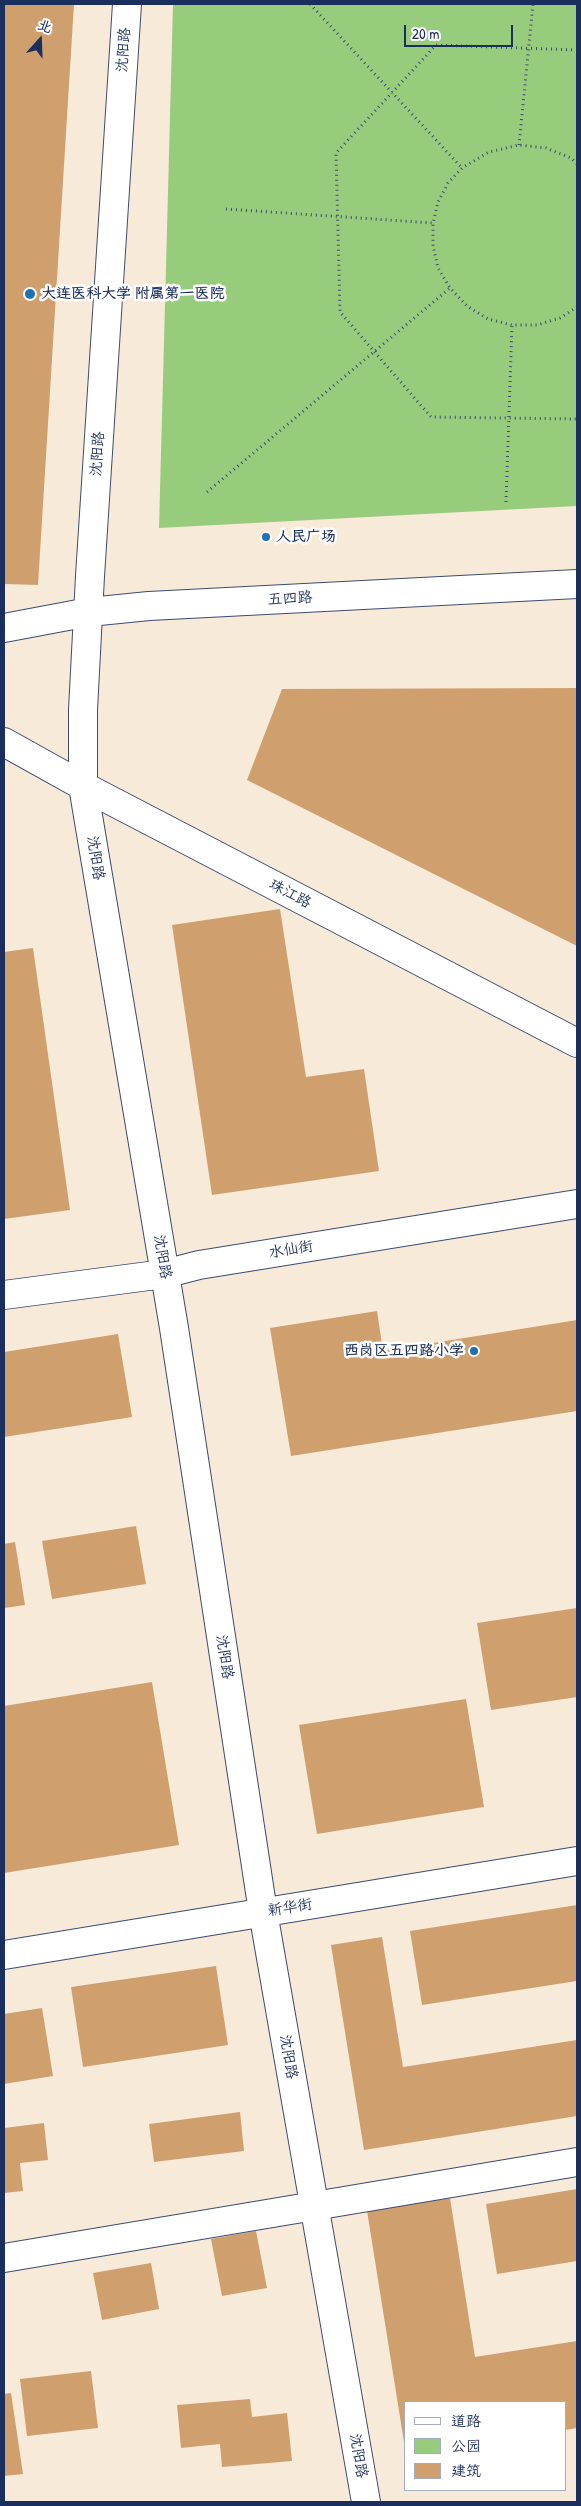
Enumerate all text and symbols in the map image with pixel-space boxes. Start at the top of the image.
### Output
text: 北 [35,14,55,37]
north arrow [15,15,65,65]
scale bar [406,15,515,47]
text: 20 m [412,23,439,44]
street label: 沈阳路 [113,27,135,73]
place label: 大连医科大学 附属第一医院 [41,285,224,303]
marker: 大连医科大学 附属第一医院 [23,287,37,301]
street label: 沈阳路 [87,431,109,477]
place label: 人民广场 [276,528,336,546]
marker: 人民广场 [260,531,272,543]
street label: 五四路 [267,589,313,609]
street label: 沈阳路 [83,834,107,882]
street label: 珠江路 [266,875,314,913]
street label: 沈阳路 [149,1233,175,1281]
street label: 水仙街 [267,1238,315,1262]
place label: 西岗区五四路小学 [344,1342,464,1360]
marker: 西岗区五四路小学 [468,1345,480,1357]
street label: 沈阳路 [212,1633,236,1681]
street label: 新华街 [266,1896,314,1920]
street label: 沈阳路 [275,2033,301,2081]
legend [404,2401,566,2491]
text: 道路 [451,2410,481,2431]
street label: 沈阳路 [345,2432,371,2480]
text: 公园 [451,2435,481,2456]
text: 建筑 [451,2460,481,2481]

